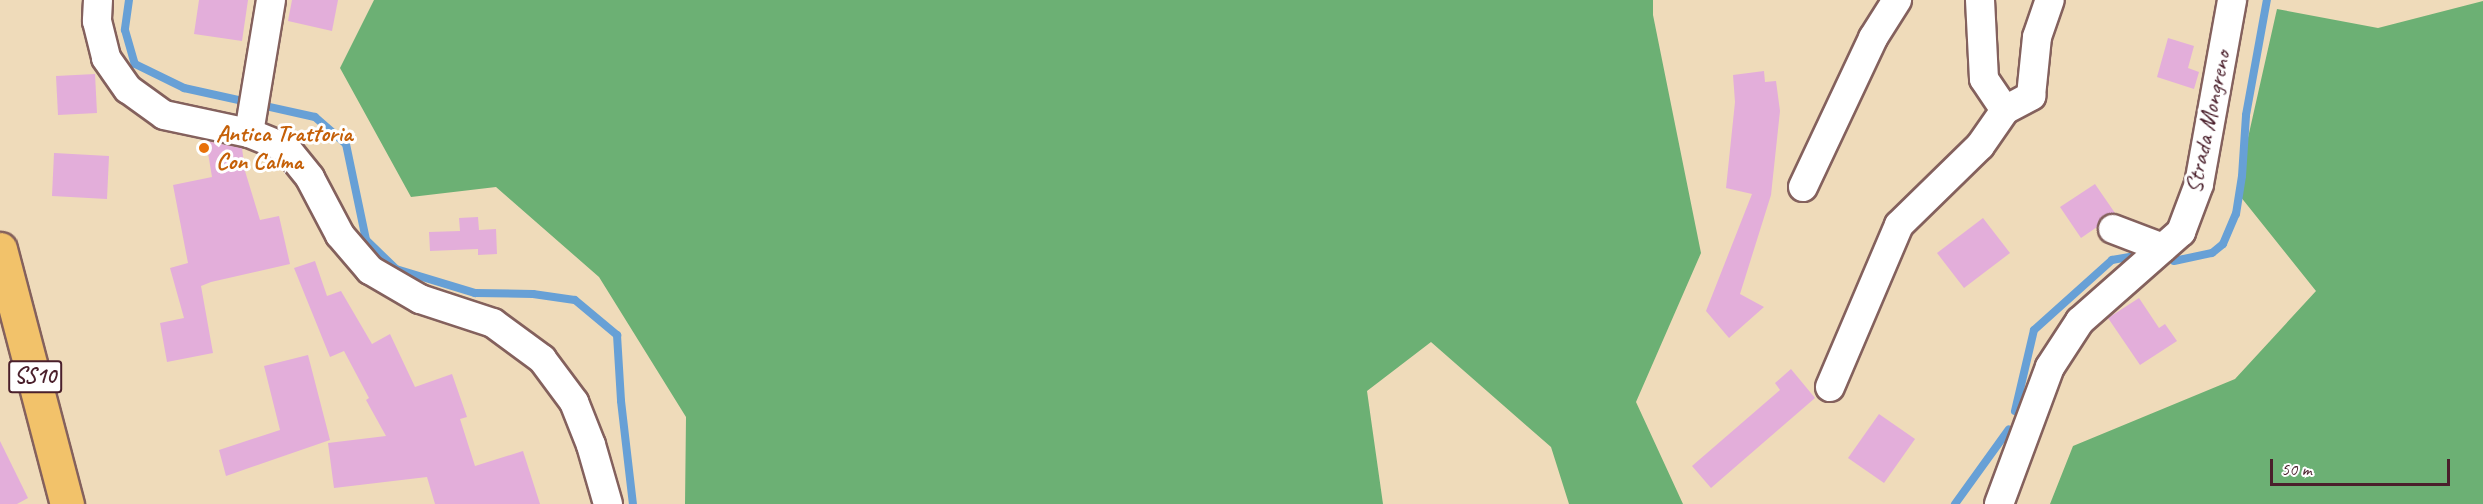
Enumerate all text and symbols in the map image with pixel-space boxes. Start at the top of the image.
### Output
street label: Strada Mongreno [2179,48,2237,196]
place label: Antica Trattoria Con Calma [216,120,353,176]
marker: Antica Trattoria Con Calma [197,141,211,155]
road number: SS10 [8,358,62,396]
scale bar [2273,447,2453,485]
text: 50 m [2281,458,2312,480]

